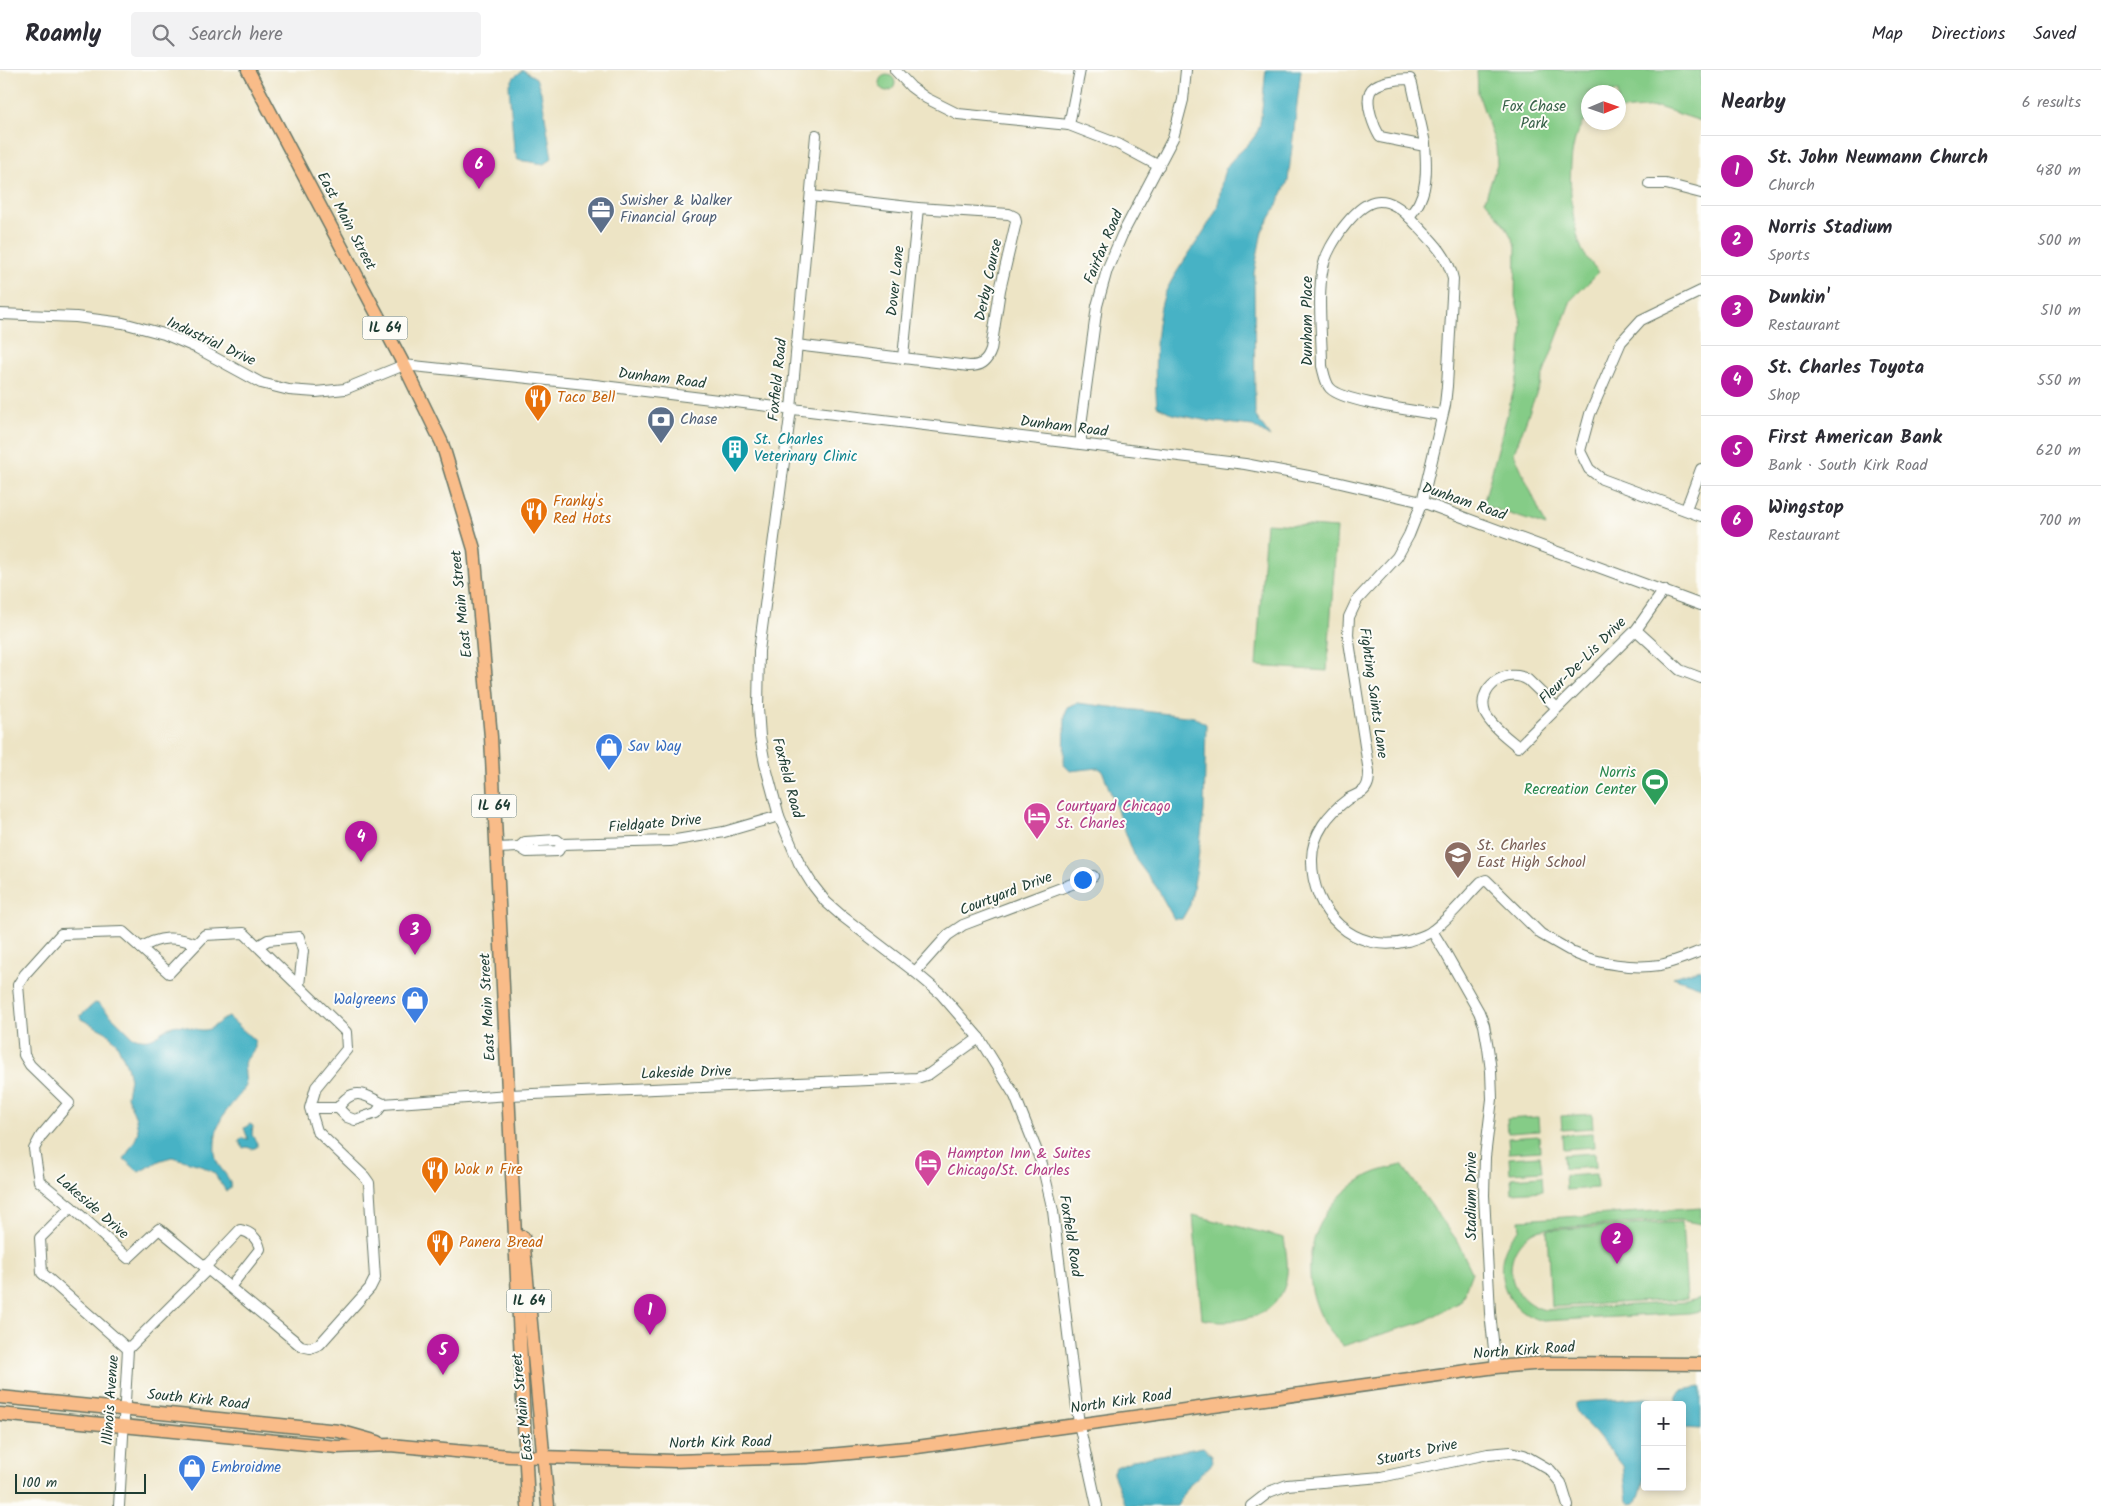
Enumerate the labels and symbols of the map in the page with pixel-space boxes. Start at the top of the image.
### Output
north arrow [1581,85,1626,130]
park label: Fox Chase Park [1502,95,1566,136]
pin: 6 [463,148,495,189]
street label: East Main Street [310,167,382,275]
place label: Swisher & Walker Financial Group [620,189,733,230]
office icon: Swisher & Walker Financial Group [586,195,616,234]
street label: Fairfax Road [1078,206,1131,288]
street label: Derby Course [969,236,1009,323]
street label: Dover Lane [880,244,912,317]
street label: Dunham Place [1296,276,1320,366]
street label: Industrial Drive [162,311,260,373]
road number: IL 64 [362,317,408,340]
street label: Foxfield Road [762,337,794,423]
street label: Dunham Road [617,362,708,396]
restaurant icon: Taco Bell [523,383,553,422]
place label: Taco Bell [557,386,616,410]
bank icon: Chase [646,405,676,444]
place label: Chase [680,408,717,432]
street label: Dunham Road [1019,410,1110,444]
place label: St. Charles Veterinary Clinic [754,428,858,469]
building icon: St. Charles Veterinary Clinic [720,434,750,473]
street label: Dunham Road [1418,476,1510,528]
place label: Franky's Red Hots [553,490,612,531]
restaurant icon: Franky's Red Hots [519,496,549,535]
street label: East Main Street [444,549,480,659]
street label: Fleur-De-Lis Drive [1533,611,1633,711]
street label: Fighting Saints Lane [1352,626,1394,760]
shop icon: Sav Way [594,732,624,771]
place label: Sav Way [628,735,682,759]
street label: Foxfield Road [765,735,809,822]
place label: Norris Recreation Center [1524,761,1637,802]
sports icon: Norris Recreation Center [1640,767,1670,806]
road number: IL 64 [472,794,516,818]
place label: Courtyard Chicago St. Charles [1056,795,1171,836]
hotel icon: Courtyard Chicago St. Charles [1022,801,1052,840]
street label: Fieldgate Drive [607,808,703,840]
pin: 4 [345,821,377,862]
place label: St. Charles East High School [1477,834,1586,875]
school or university icon: St. Charles East High School [1443,840,1473,879]
street label: Courtyard Drive [956,865,1056,923]
your location [1070,867,1096,893]
pin: 3 [399,914,431,955]
street label: East Main Street [473,952,503,1062]
shop icon: Walgreens [400,985,430,1024]
place label: Walgreens [334,988,397,1012]
street label: Lakeside Drive [640,1059,732,1087]
place label: Hampton Inn & Suites Chicago/St. Charles [947,1142,1091,1183]
hotel icon: Hampton Inn & Suites Chicago/St. Charles [913,1148,943,1187]
street label: Stadium Drive [1460,1152,1484,1240]
restaurant icon: Wok n Fire [420,1155,450,1194]
place label: Wok n Fire [454,1158,523,1182]
street label: Lakeside Drive [50,1168,134,1246]
street label: Foxfield Road [1052,1193,1088,1279]
pin: 2 [1601,1223,1633,1264]
restaurant icon: Panera Bread [425,1228,455,1267]
place label: Panera Bread [459,1231,543,1255]
road number: IL 64 [506,1290,552,1312]
pin: 1 [634,1294,666,1335]
pin: 5 [427,1334,459,1375]
street label: North Kirk Road [1472,1335,1576,1367]
street label: East Main Street [505,1352,541,1462]
street label: Illinois Avenue [96,1354,126,1446]
street label: South Kirk Road [146,1383,251,1417]
street label: North Kirk Road [1069,1383,1174,1421]
street label: North Kirk Road [669,1430,772,1456]
street label: Stuarts Drive [1374,1433,1460,1473]
shop icon: Embroidme [177,1453,207,1492]
place label: Embroidme [211,1456,281,1480]
scale bar [15,1471,146,1494]

